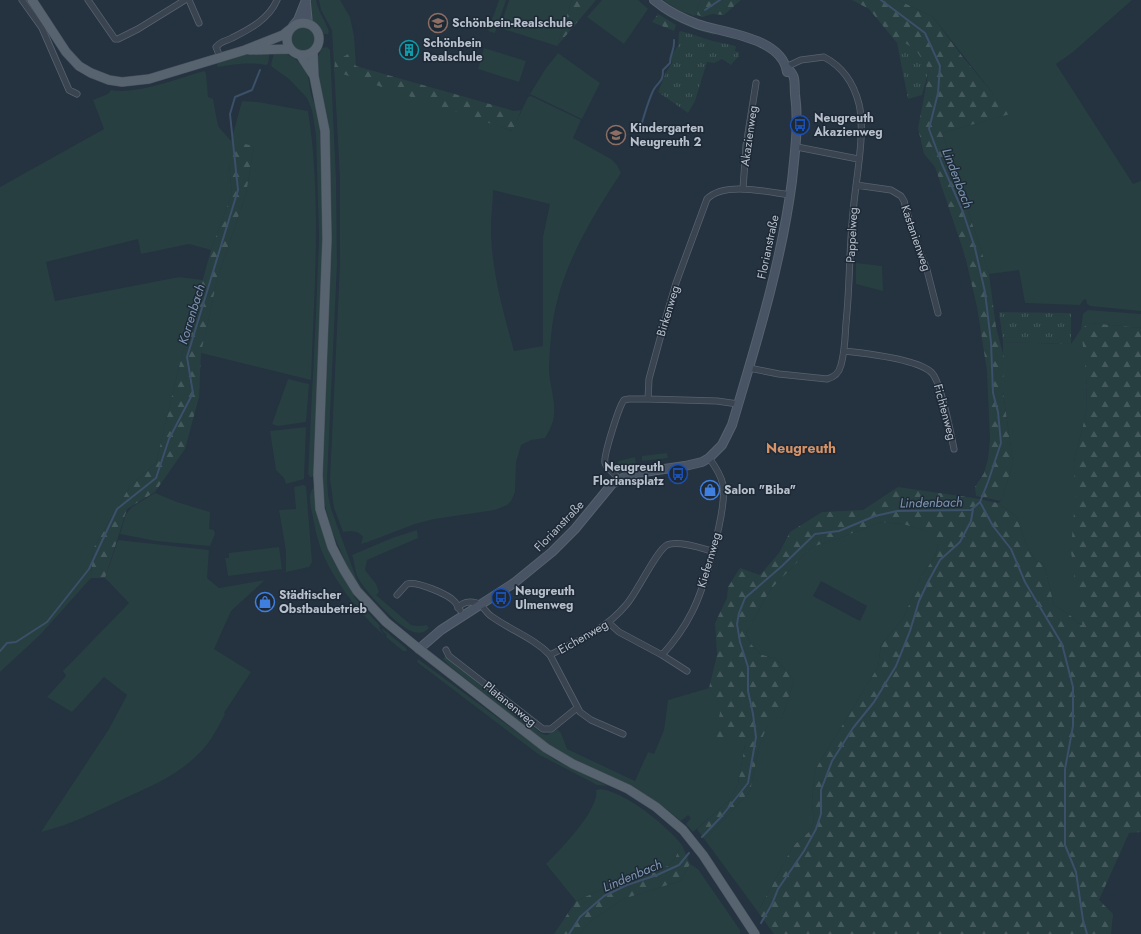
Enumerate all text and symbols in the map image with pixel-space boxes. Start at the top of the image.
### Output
school or university icon: Schönbein-Realschule [427,12,449,34]
place label: Schönbein-Realschule [452,14,573,32]
place label: Schönbein Realschule [423,34,483,66]
building icon: Schönbein Realschule [398,39,420,61]
street label: Akazienweg [736,105,762,167]
place label: Neugreuth Akazienweg [813,109,883,141]
bus stop icon: Neugreuth Akazienweg [789,114,811,136]
place label: Kindergarten Neugreuth 2 [630,119,704,151]
school or university icon: Kindergarten Neugreuth 2 [605,124,627,146]
water label: Lindenbach [937,145,978,211]
street label: Kastanienweg [896,203,936,273]
street label: Pappelweg [842,207,862,263]
street label: Florianstraße [752,213,784,281]
water label: Korrenbach [173,281,210,347]
street label: Birkenweg [652,283,684,339]
street label: Fichtenweg [929,382,961,442]
district label: Neugreuth [766,438,836,458]
place label: Neugreuth Floriansplatz [593,458,665,490]
bus stop icon: Neugreuth Floriansplatz [667,463,689,485]
shop icon: Salon "Biba" [699,479,721,501]
place label: Salon "Biba" [724,481,796,499]
water label: Lindenbach [899,492,963,513]
street label: Florianstraße [530,496,588,556]
street label: Kiefernweg [692,530,726,590]
place label: Neugreuth Ulmenweg [515,582,575,614]
place label: Städtischer Obstbaubetrieb [279,586,368,618]
bus stop icon: Neugreuth Ulmenweg [490,587,512,609]
shop icon: Städtischer Obstbaubetrieb [254,591,276,613]
street label: Eichenweg [555,615,611,659]
street label: Platanenweg [480,677,540,731]
water label: Lindenbach [600,854,665,896]

